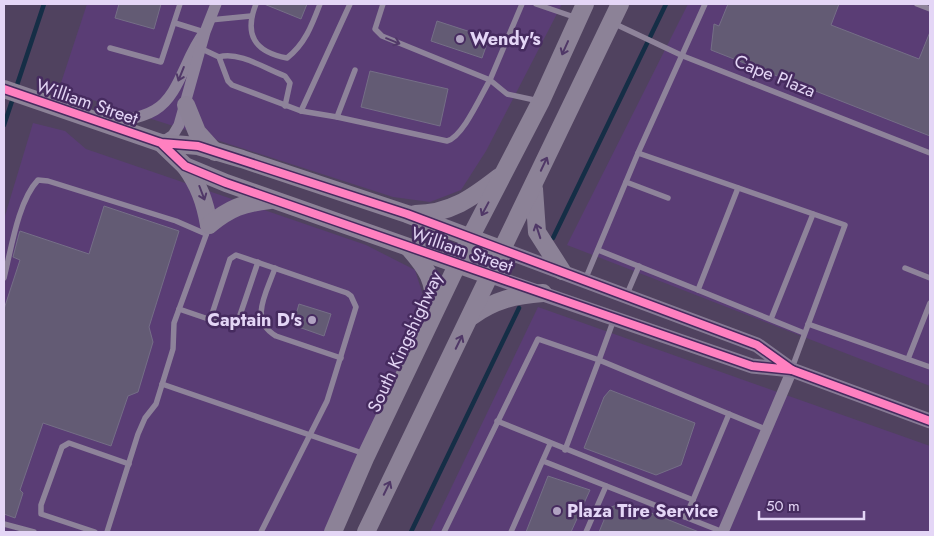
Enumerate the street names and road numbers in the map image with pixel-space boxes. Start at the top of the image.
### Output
street label: Cape Plaza [730,48,820,104]
street label: William Street [32,72,142,132]
street label: William Street [407,220,517,280]
street label: South Kingshighway [361,267,449,417]

